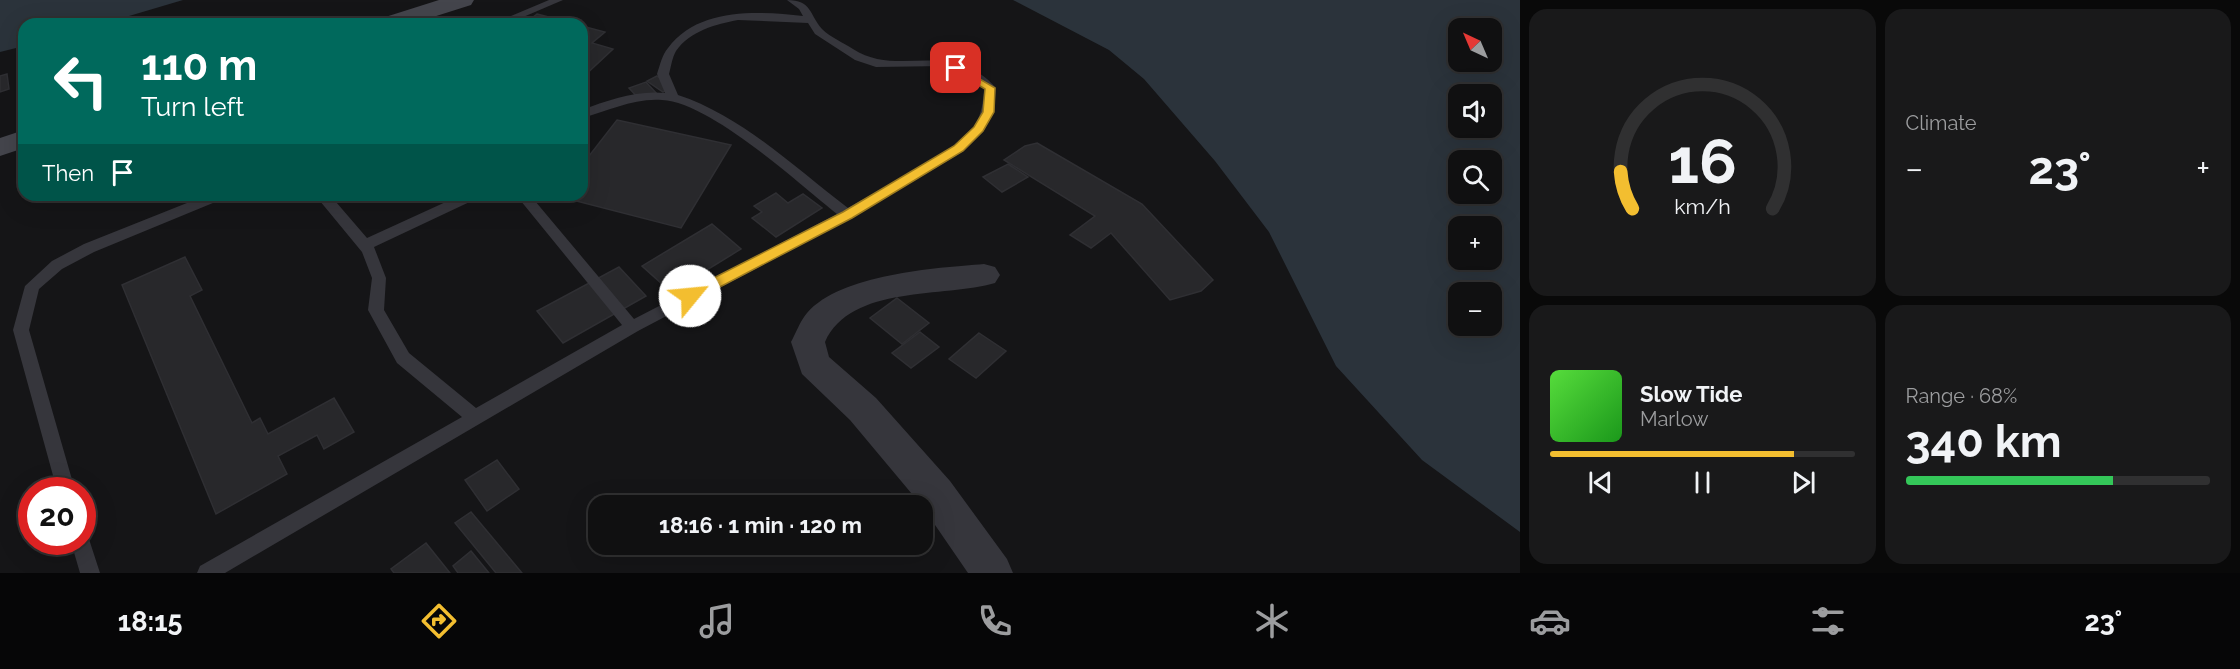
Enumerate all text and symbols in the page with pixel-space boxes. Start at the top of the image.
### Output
north arrow [1448,18,1502,72]
map controls [1448,18,1502,336]
text: 110 m [141,41,257,90]
icon: left [42,42,120,120]
pin [930,42,981,93]
icon: arrive [939,51,972,84]
button: sound [1448,84,1502,138]
text: Turn left [141,91,244,122]
text: Climate [1906,111,1977,135]
text: 16 [1668,124,1737,198]
text: 23° [2029,142,2091,195]
text: − [1906,149,1923,188]
text: + [2196,149,2210,188]
button: search [1448,150,1502,204]
icon: arrive [106,156,139,189]
text: Then [42,160,94,186]
text: km/h [1674,195,1731,220]
button: + [1448,216,1502,270]
position arrow [658,264,722,328]
button: − [1448,282,1502,336]
text: Slow Tide [1640,381,1742,407]
text: Range · 68% [1906,384,2017,408]
text: Marlow [1640,407,1709,431]
text: 340 km [1906,415,2062,468]
icon: previous [1584,466,1617,499]
icon: pause [1686,466,1719,499]
icon: next [1787,466,1820,499]
speed limit sign: 20 [18,477,96,555]
text: 18:16 · 1 min · 120 m [659,512,862,538]
icon: directions [418,600,460,642]
icon: music [696,600,738,642]
icon: phone [974,600,1016,642]
icon: climate [1251,600,1293,642]
icon: car [1529,600,1571,642]
icon: filters [1807,600,1849,642]
text: 18:15 [118,606,182,637]
text: 23° [2085,606,2122,637]

